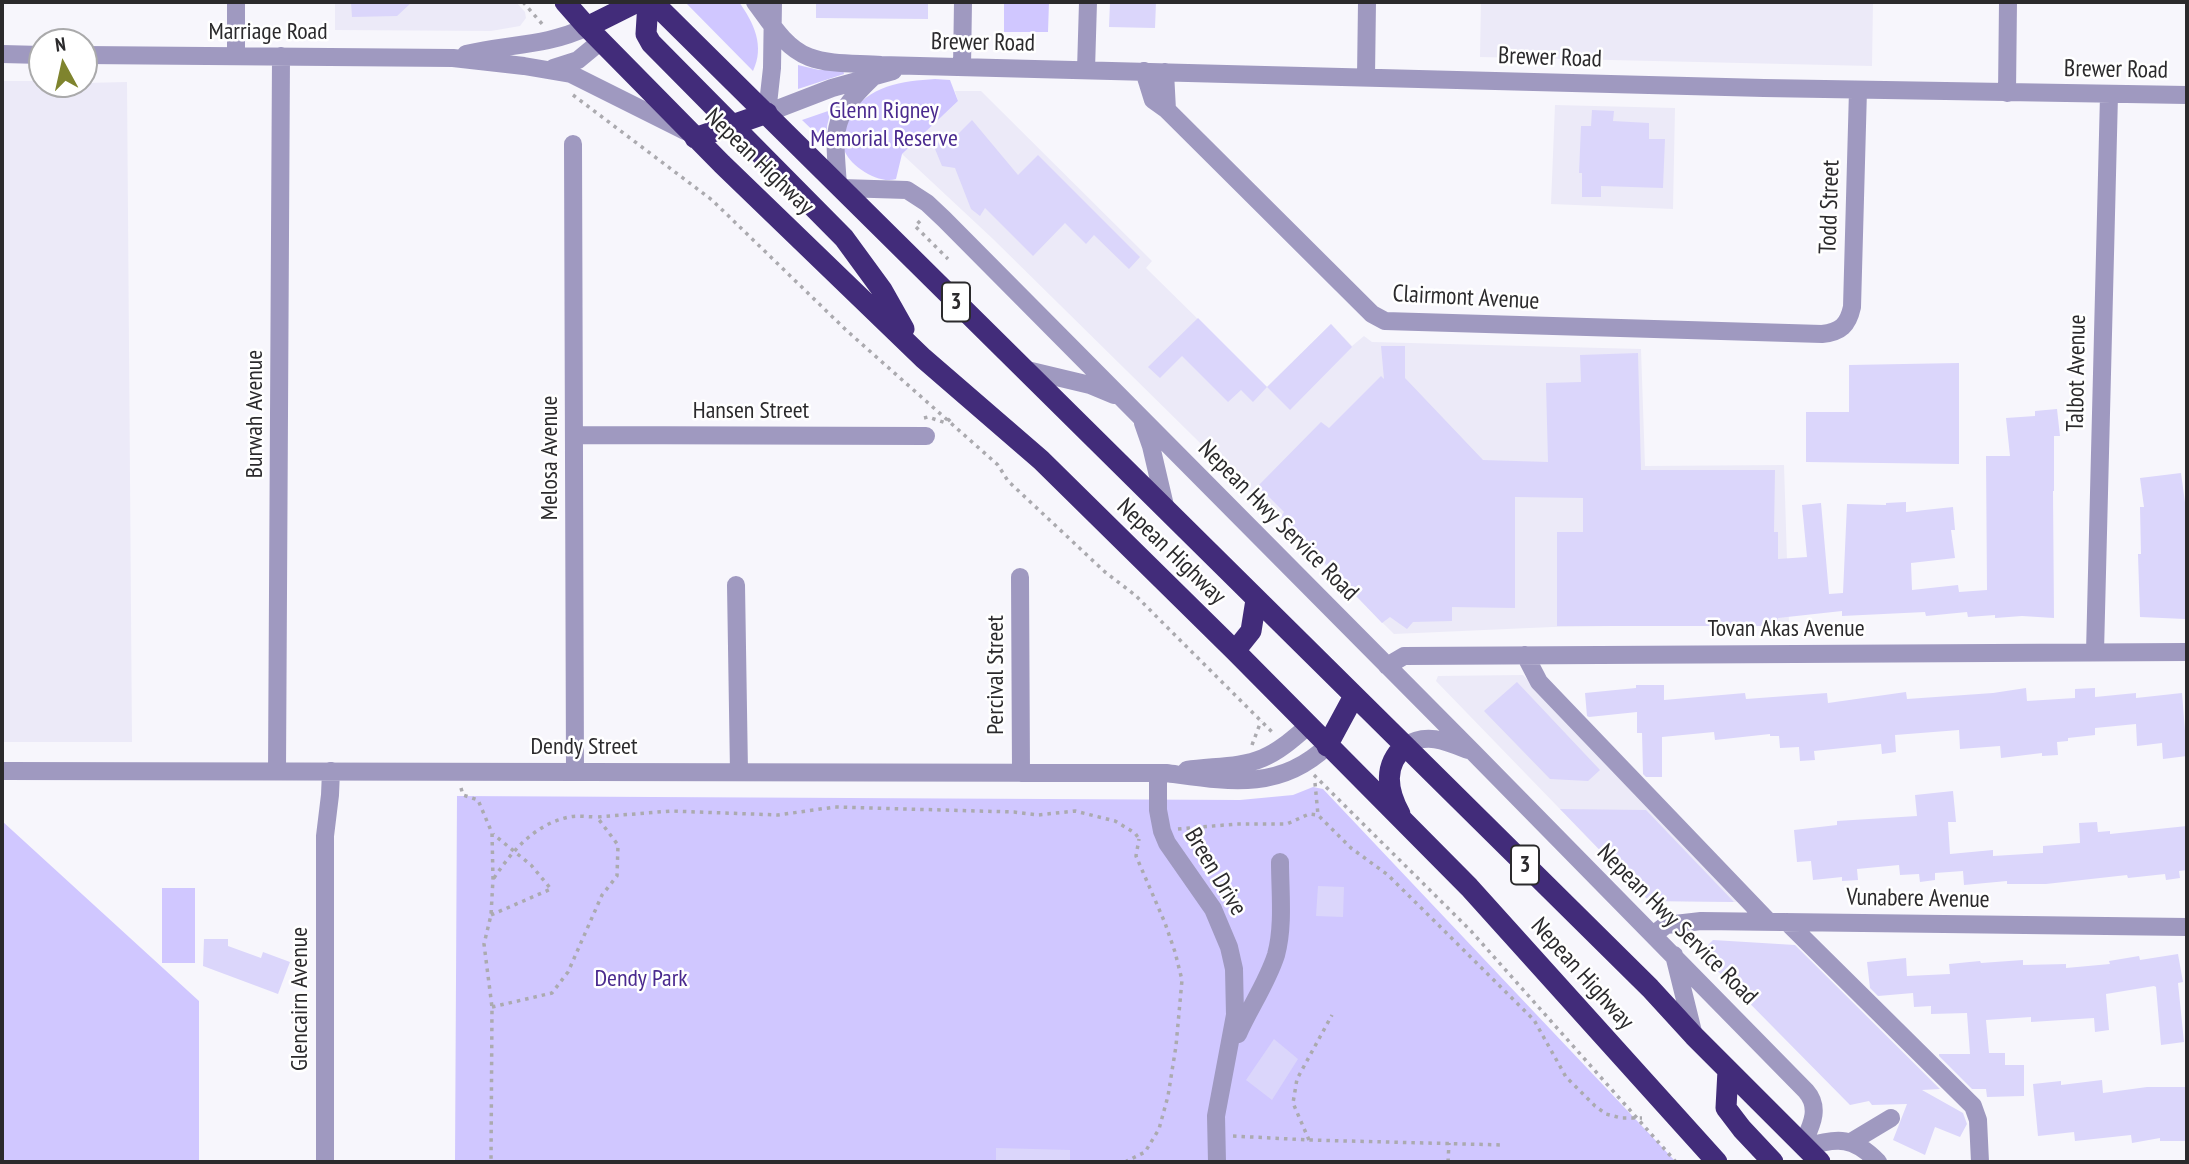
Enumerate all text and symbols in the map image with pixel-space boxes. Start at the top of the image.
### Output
street label: Marriage Road [208,18,328,46]
north arrow [28,28,98,98]
street label: Brewer Road [931,28,1035,58]
text: N [54,32,67,57]
street label: Brewer Road [1497,42,1603,74]
street label: Brewer Road [2064,55,2168,85]
park label: Glenn Rigney Memorial Reserve [810,97,958,153]
street label: Nepean Highway [699,103,819,221]
street label: Todd Street [1814,159,1846,255]
street label: Clairmont Avenue [1392,280,1540,316]
road number: 3 [942,282,970,322]
street label: Talbot Avenue [2062,314,2092,432]
street label: Burwah Avenue [241,350,269,478]
street label: Melosa Avenue [536,396,564,520]
street label: Hansen Street [693,397,809,425]
street label: Nepean Hwy Service Road [1192,435,1364,607]
street label: Nepean Highway [1111,493,1231,611]
street label: Percival Street [982,615,1010,735]
street label: Tovan Akas Avenue [1707,615,1865,643]
street label: Dendy Street [530,733,638,761]
street label: Breen Drive [1178,823,1252,921]
street label: Nepean Hwy Service Road [1591,839,1763,1011]
road number: 3 [1511,846,1539,884]
street label: Vunabere Avenue [1846,883,1990,915]
street label: Nepean Highway [1524,912,1640,1036]
street label: Glencairn Avenue [286,927,314,1071]
park label: Dendy Park [594,965,688,993]

